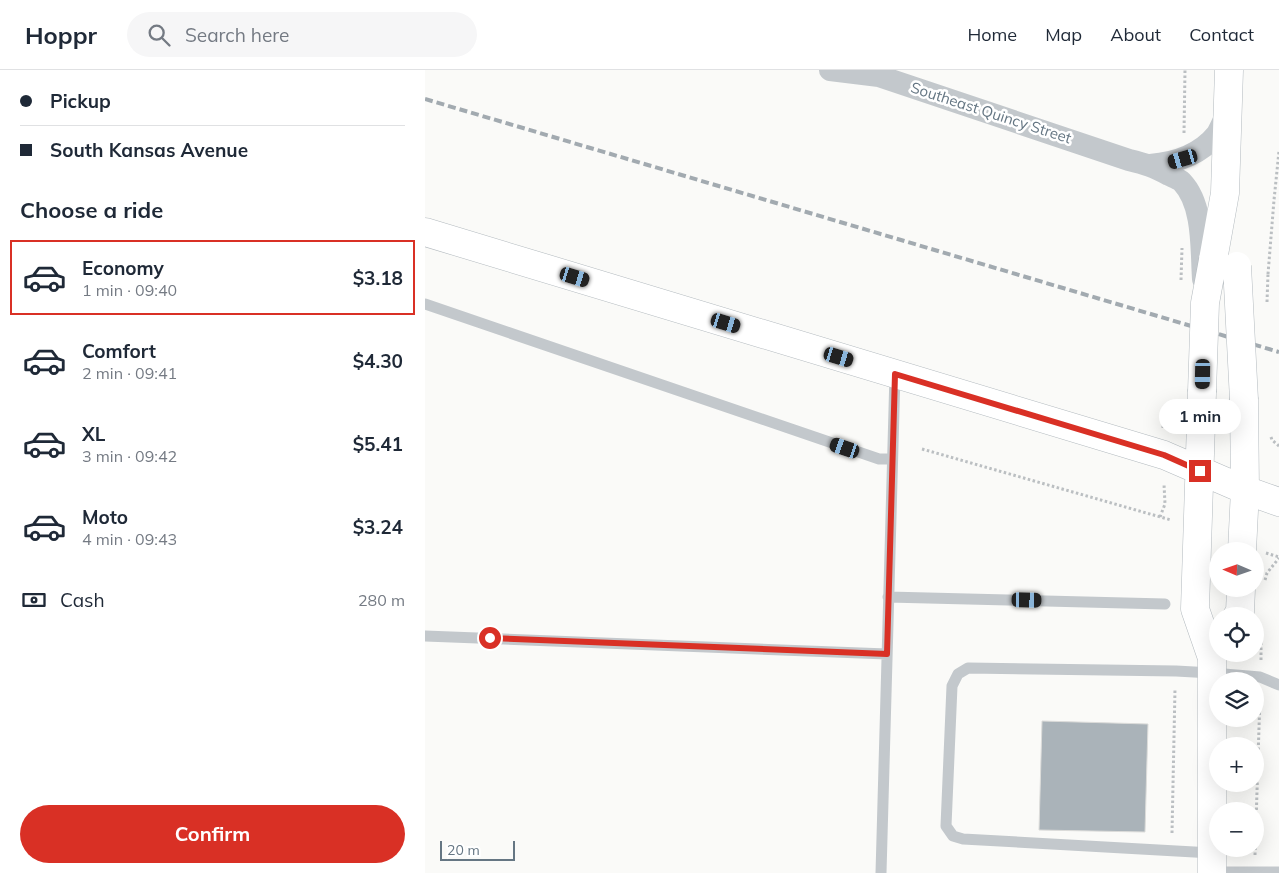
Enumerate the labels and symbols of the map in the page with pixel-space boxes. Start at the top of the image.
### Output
street label: Southeast Quincy Street [908,78,1074,147]
car [1166,148,1199,170]
car [558,265,591,289]
car [709,311,742,335]
car [822,345,855,369]
car [1195,359,1210,389]
callout: 1 min [1159,398,1241,434]
car [828,436,861,460]
route end [1189,460,1211,482]
north arrow [1209,542,1264,598]
car [1011,592,1042,608]
route start [479,627,501,649]
scale bar [440,838,515,861]

